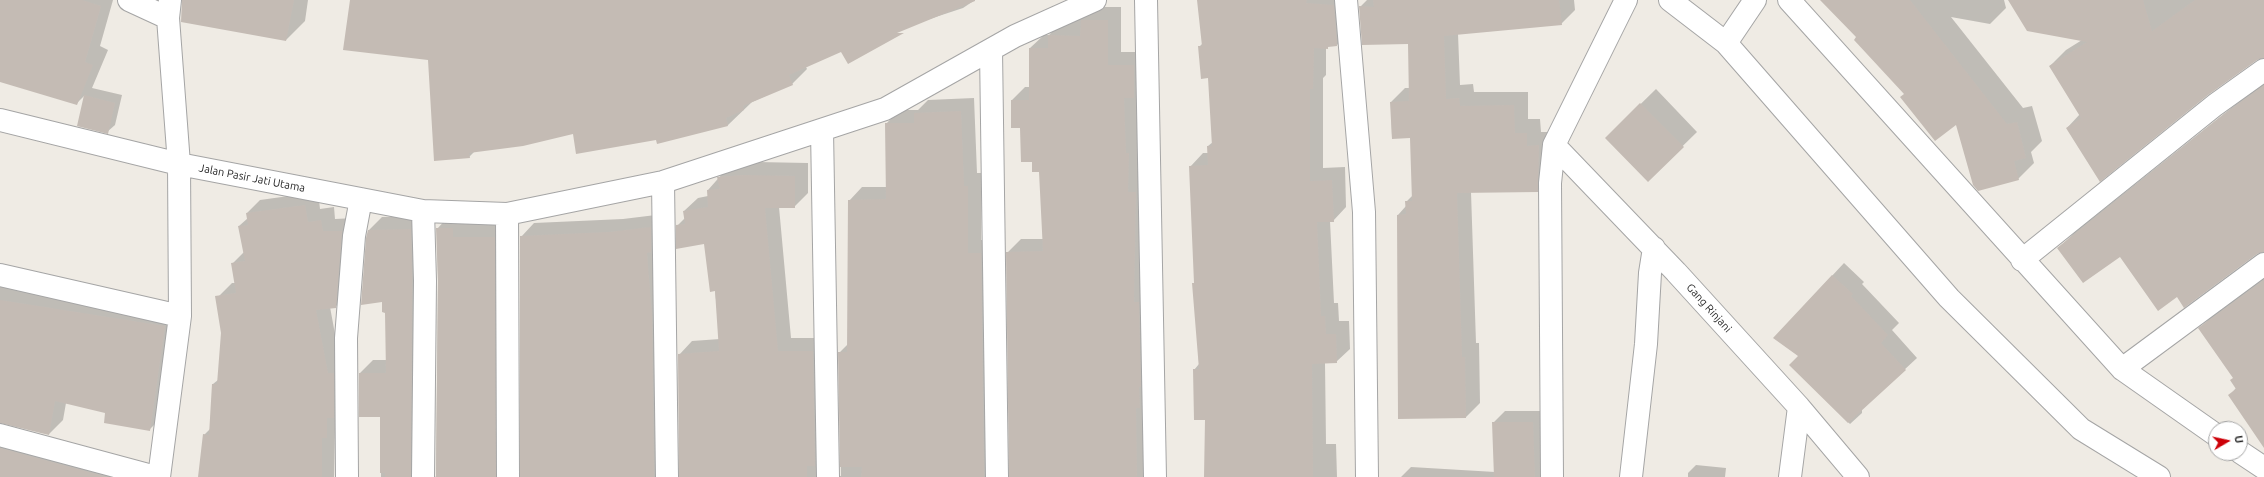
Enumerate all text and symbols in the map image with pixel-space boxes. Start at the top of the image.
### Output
street label: Jalan Pasir Jati Utama [198,161,306,195]
street label: Gang Rinjani [1684,281,1734,335]
north arrow [2208,421,2248,461]
text: U [2232,435,2245,444]

